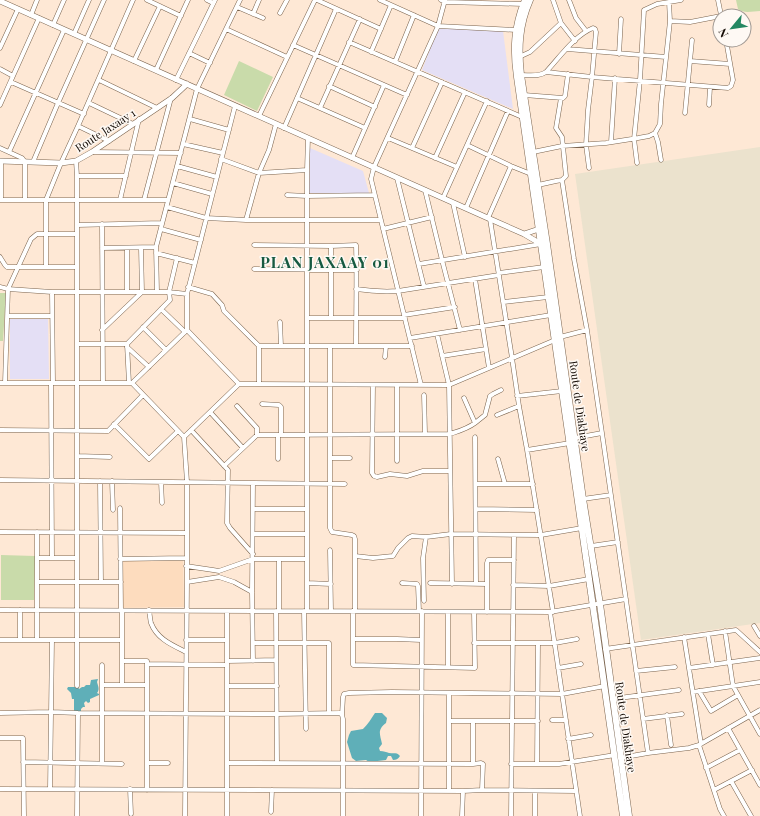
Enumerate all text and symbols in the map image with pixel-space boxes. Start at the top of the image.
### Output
north arrow [712,8,752,48]
text: N [714,26,731,40]
street label: Route Jaxaay 1 [72,105,138,155]
district label: PLAN JAXAAY 01 [260,252,390,272]
street label: Route de Diakhaye [566,360,594,453]
street label: Route de Diakhaye [612,681,640,774]

